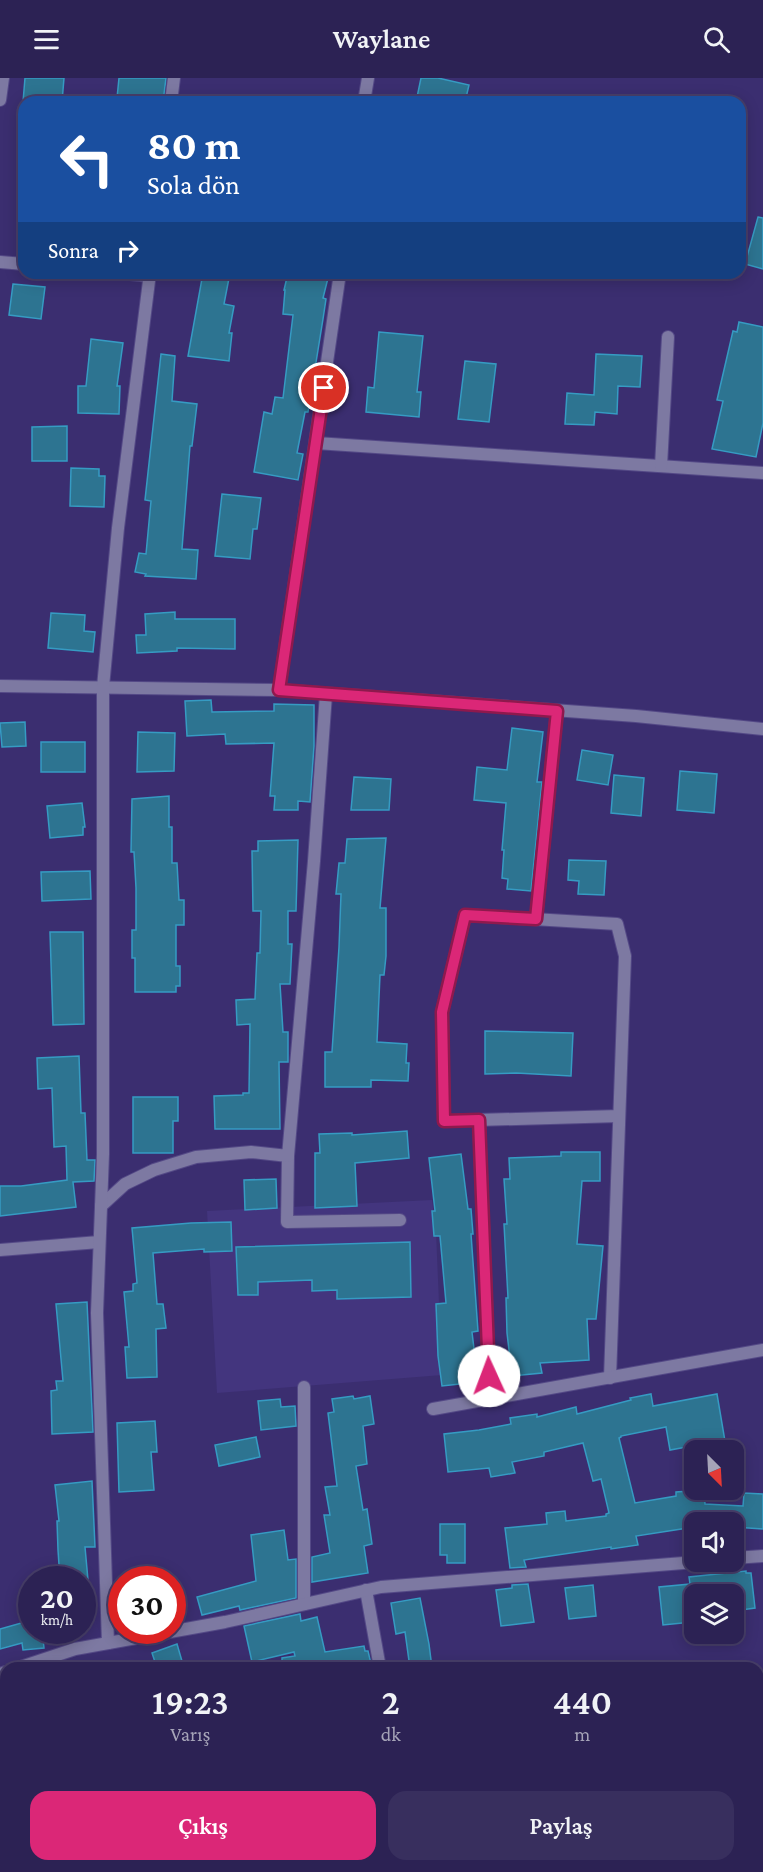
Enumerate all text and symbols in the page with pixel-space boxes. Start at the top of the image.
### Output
icon: menu [30,23,63,56]
icon: search [700,23,733,56]
text: Waylane [333,24,430,54]
icon: left [48,120,126,198]
text: 80 m [147,121,241,168]
text: Sola dön [147,170,240,200]
icon: right [111,234,144,267]
text: Sonra [48,238,99,263]
pin [298,362,349,413]
icon: arrive [307,371,340,404]
position arrow [457,1344,521,1408]
north arrow [684,1440,744,1500]
map controls [684,1440,744,1644]
button: sound [684,1512,744,1572]
speed limit sign: 30 [108,1566,186,1644]
text: 20 [40,1581,74,1614]
button: layers [684,1584,744,1644]
text: km/h [41,1612,73,1628]
text: 19:23 [152,1682,229,1722]
text: 2 [382,1682,400,1722]
text: 440 [553,1682,612,1722]
text: Varış [170,1723,210,1745]
text: dk [381,1723,401,1745]
text: m [574,1723,590,1745]
button: Çıkış [30,1791,376,1860]
button: Paylaş [388,1791,734,1860]

